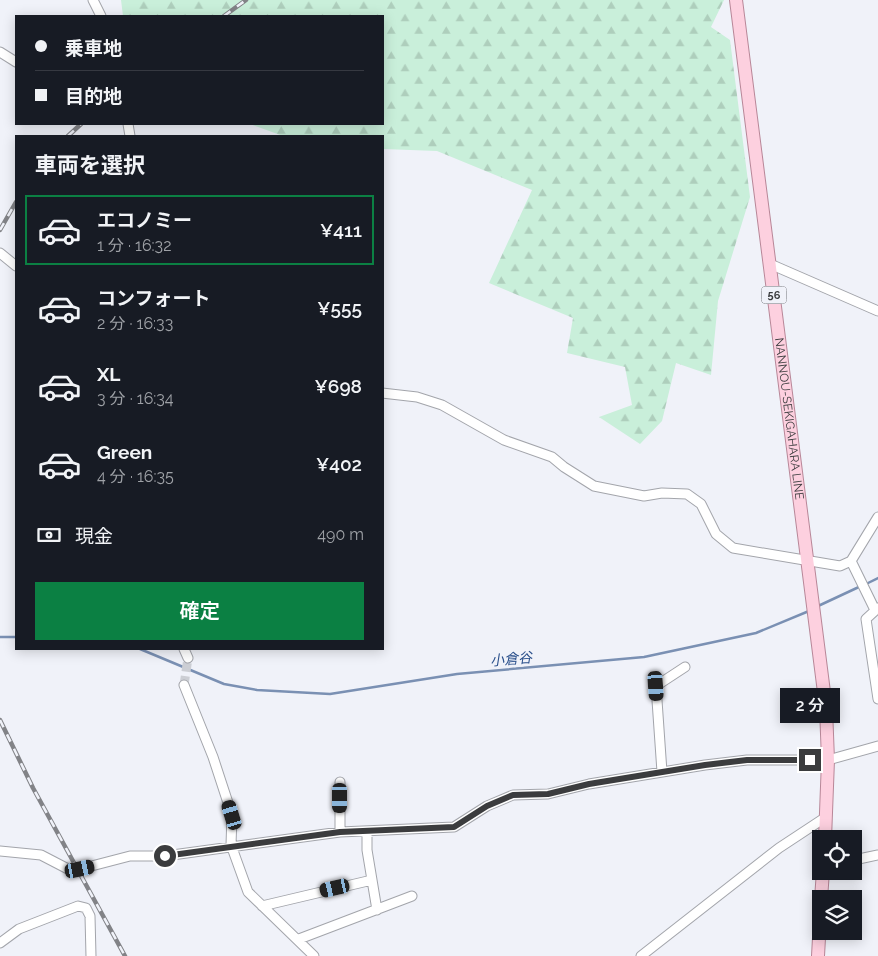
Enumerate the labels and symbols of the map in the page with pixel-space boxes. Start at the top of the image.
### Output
road number: 56 [762,286,786,304]
street label: NANNOU-SEKIGAHARA LINE [772,337,806,501]
water label: 小倉谷 [489,649,534,669]
car [647,671,664,701]
callout: 2 分 [780,688,840,722]
route end [799,749,821,771]
car [332,783,347,813]
car [220,798,243,832]
route start [154,845,176,867]
car [63,859,96,879]
car [318,877,351,899]

